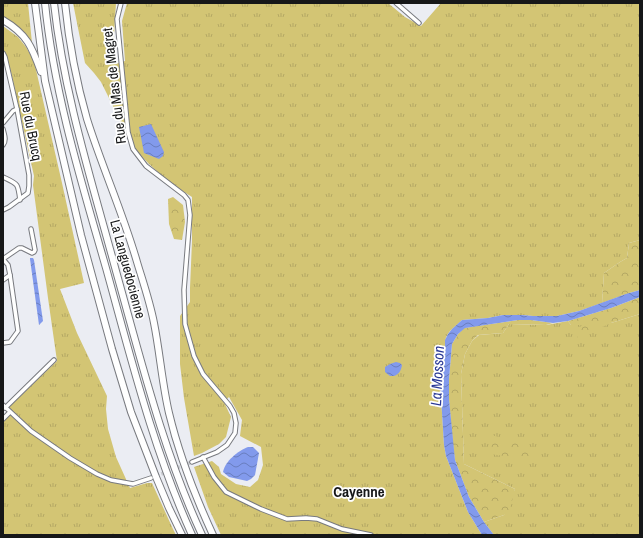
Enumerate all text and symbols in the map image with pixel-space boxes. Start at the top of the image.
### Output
street label: Rue du Mas de Magret [98,27,130,145]
street label: Rue du Brucq [15,90,47,162]
street label: La Languedocienne [106,218,150,320]
water label: La Mosson [425,345,449,407]
district label: Cayenne [333,481,385,502]

